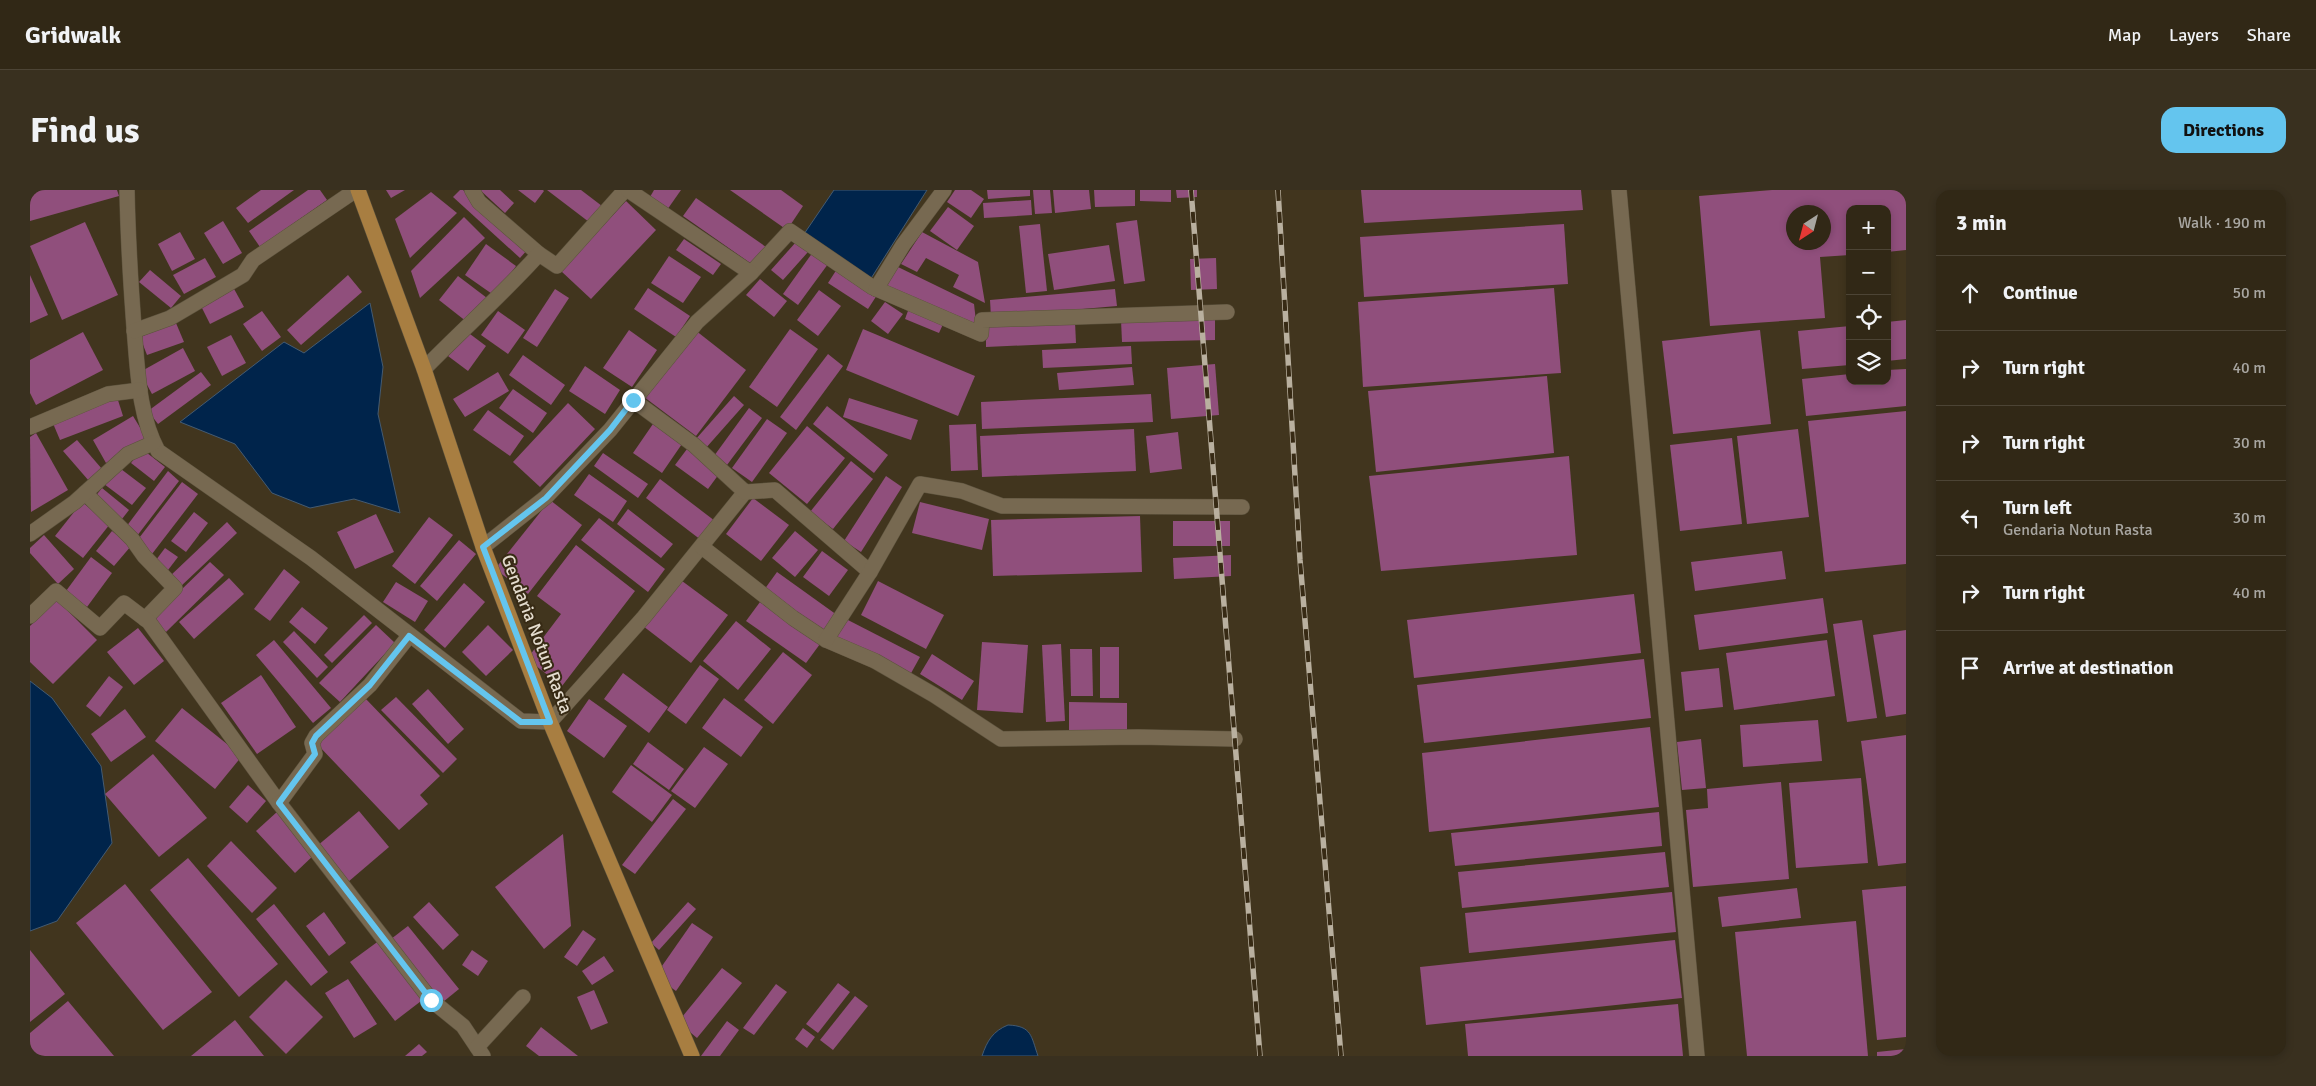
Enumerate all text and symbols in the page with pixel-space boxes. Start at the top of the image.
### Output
text: Gridwalk [25,20,121,50]
text: Map [2108,24,2141,46]
text: Layers [2169,24,2219,46]
text: Share [2247,24,2291,46]
button: Directions [2161,107,2286,153]
text: Find us [30,109,140,152]
north arrow [1786,205,1831,250]
map controls [1846,205,1891,385]
button: + [1846,205,1891,250]
text: 3 min [1956,210,2007,236]
text: Walk · 190 m [2178,213,2266,233]
button: − [1846,250,1891,295]
icon: ahead [1956,279,1984,307]
text: Continue [2003,281,2078,305]
text: 50 m [2232,283,2266,303]
button: locate [1846,295,1891,340]
button: layers [1846,340,1891,385]
icon: right [1956,354,1984,382]
text: Turn right [2003,356,2085,380]
text: 40 m [2232,358,2266,378]
route end [622,389,645,412]
icon: right [1956,429,1984,457]
text: Turn right [2003,431,2085,455]
text: 30 m [2232,433,2266,453]
text: Turn left [2003,496,2072,520]
icon: left [1956,504,1984,532]
text: 30 m [2232,508,2266,528]
text: Gendaria Notun Rasta [2003,520,2153,540]
street label: Gendaria Notun Rasta [497,551,577,717]
icon: right [1956,579,1984,607]
text: Turn right [2003,581,2085,605]
text: 40 m [2232,583,2266,603]
icon: arrive [1956,654,1984,682]
text: Arrive at destination [2003,656,2174,680]
route start [420,989,443,1012]

